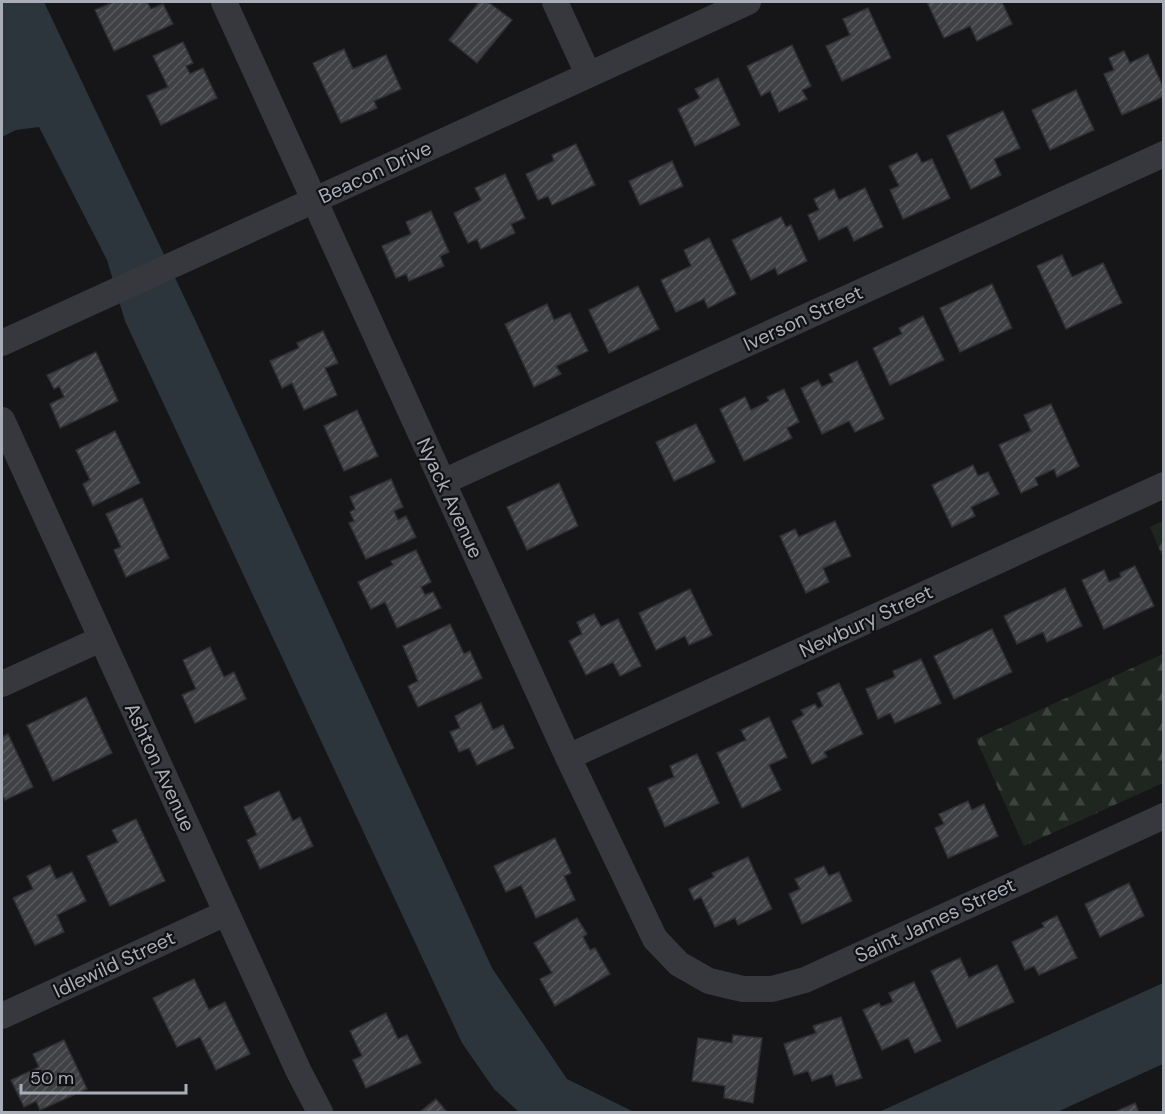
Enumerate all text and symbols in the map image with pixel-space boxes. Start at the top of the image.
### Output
street label: Beacon Drive [314,134,436,210]
street label: Iverson Street [739,279,867,357]
street label: Nyack Avenue [411,434,489,562]
street label: Newbury Street [795,579,937,663]
street label: Ashton Avenue [119,699,201,835]
street label: Saint James Street [851,871,1020,969]
street label: Idlewild Street [49,924,179,1004]
scale bar [21,1057,186,1095]
text: 50 m [30,1066,74,1090]

